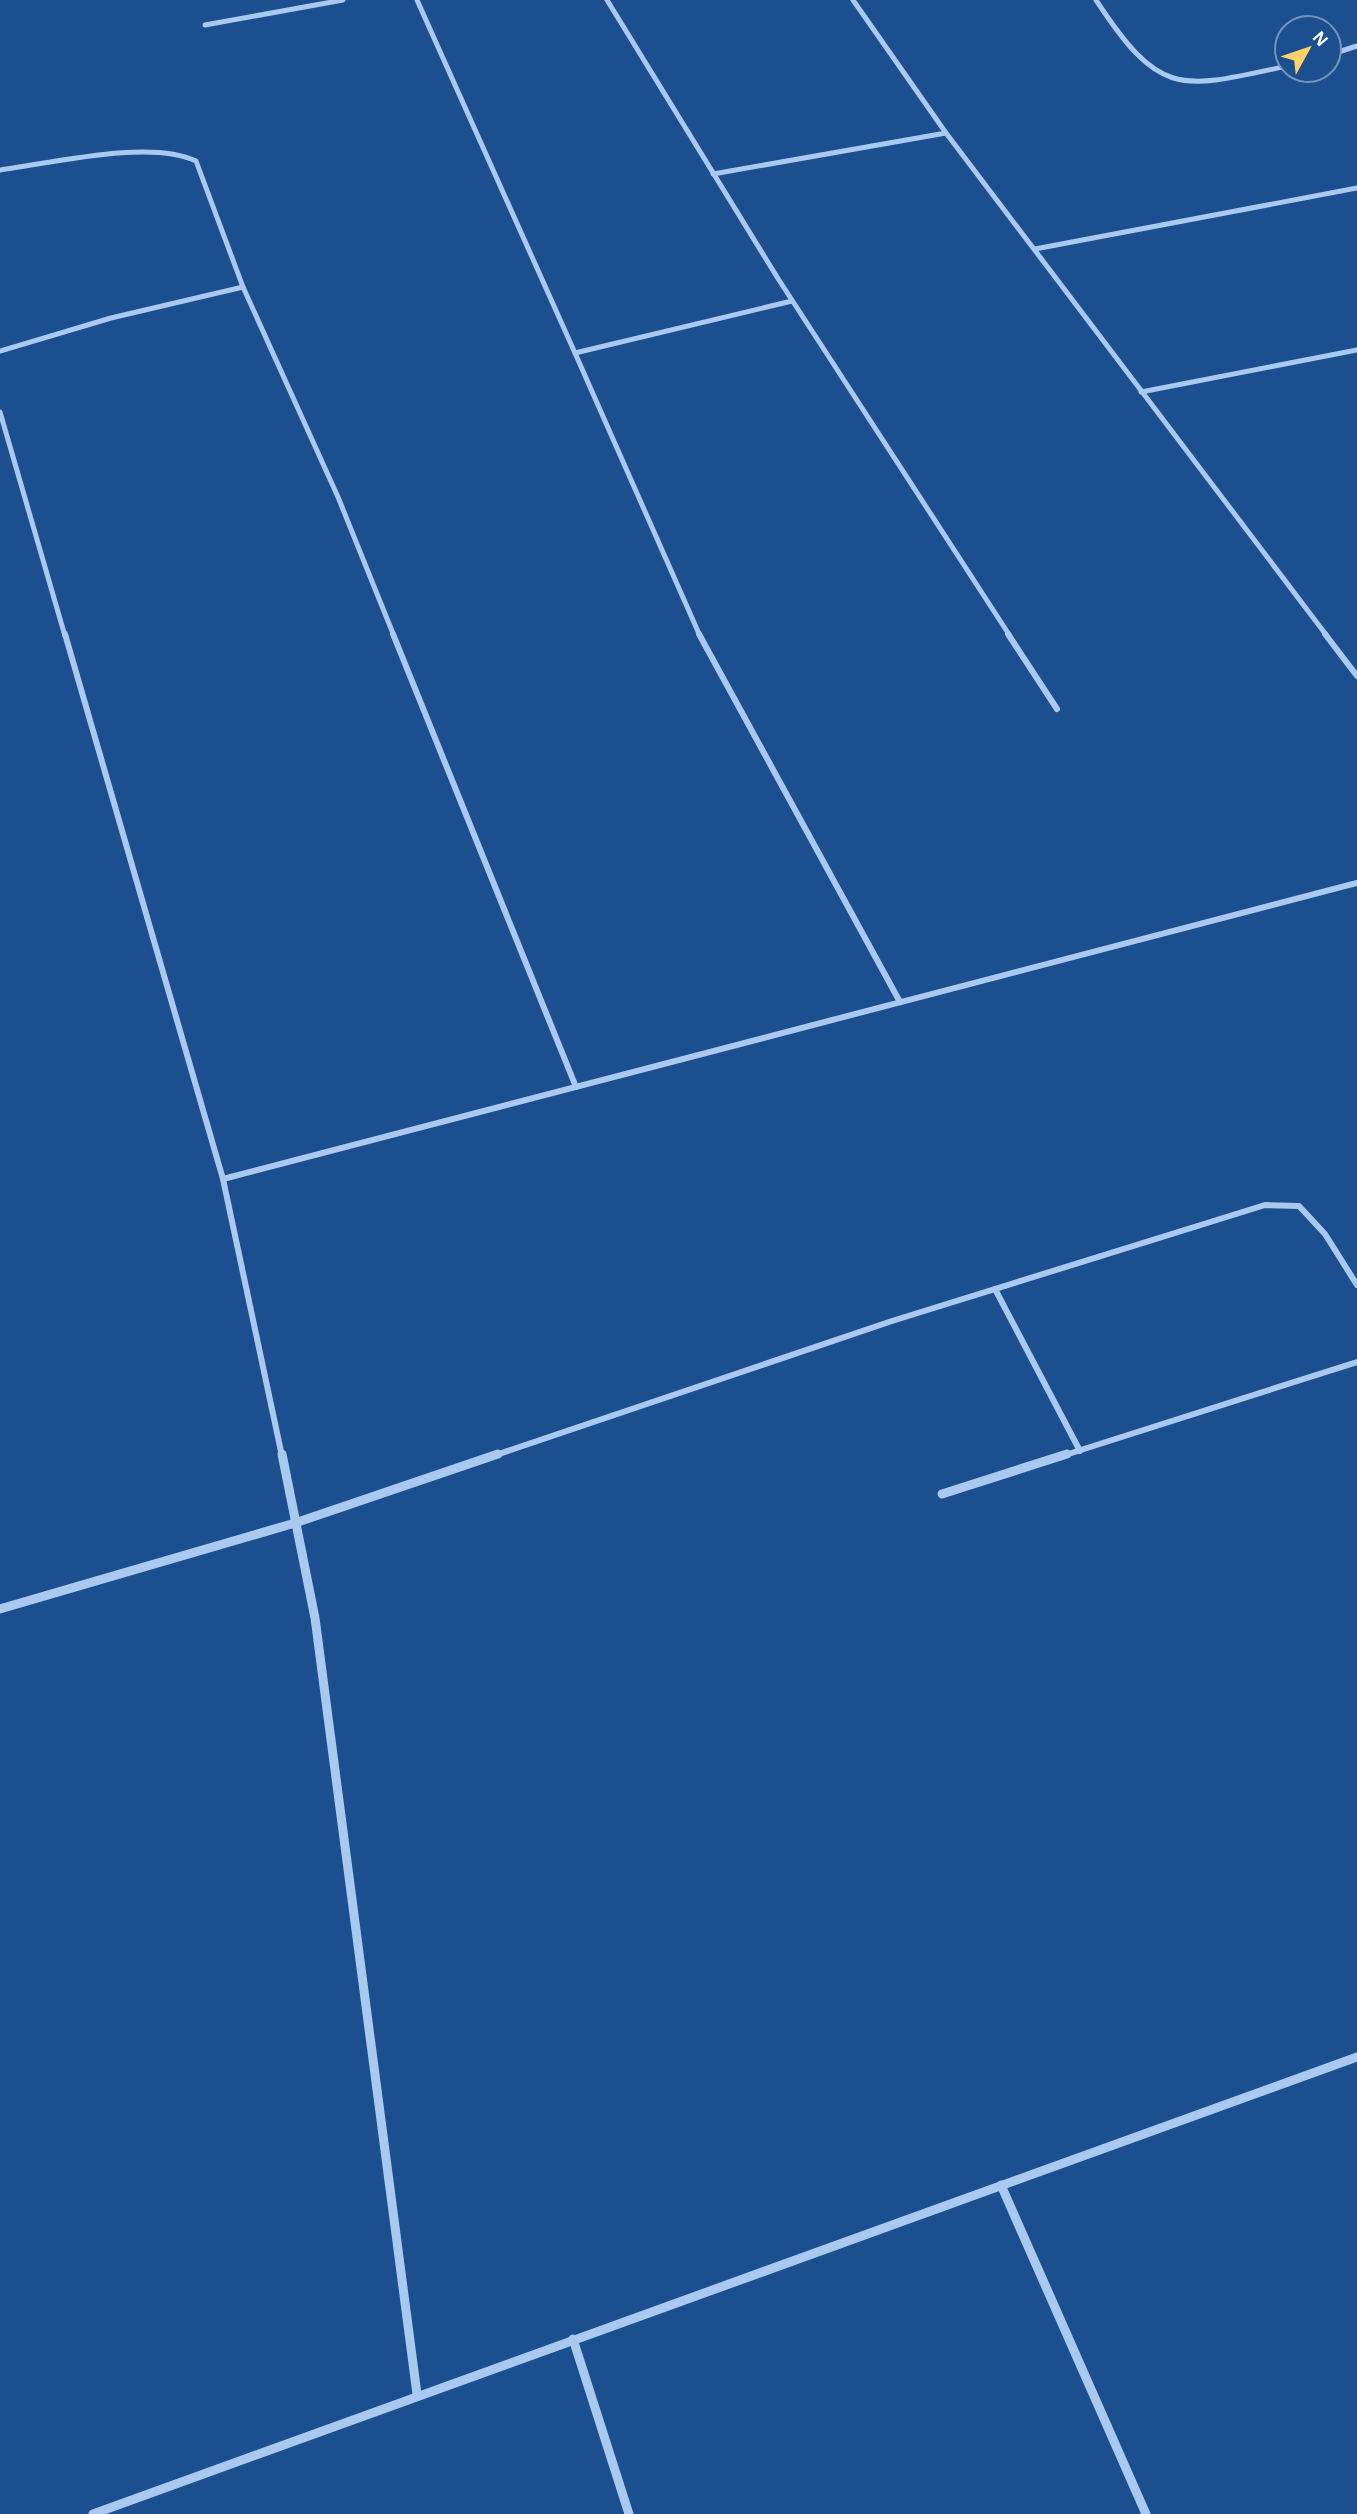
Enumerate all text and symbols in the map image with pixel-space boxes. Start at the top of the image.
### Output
north arrow [1273,14,1343,84]
text: N [1308,28,1331,50]

